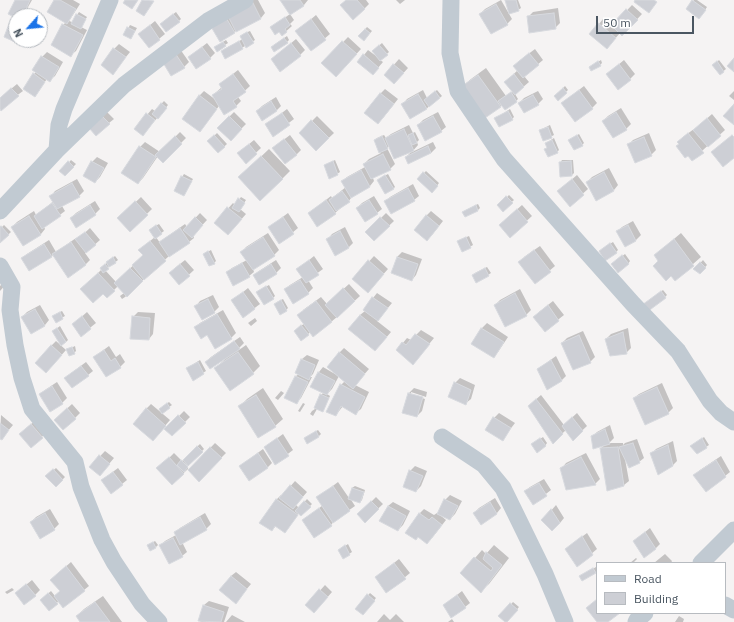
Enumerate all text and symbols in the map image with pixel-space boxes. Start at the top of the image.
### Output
north arrow [8,8,48,48]
scale bar [598,8,696,34]
text: 50 m [603,15,631,30]
text: N [10,26,26,40]
legend [596,562,726,614]
text: Road [634,571,662,586]
text: Building [634,591,678,606]

